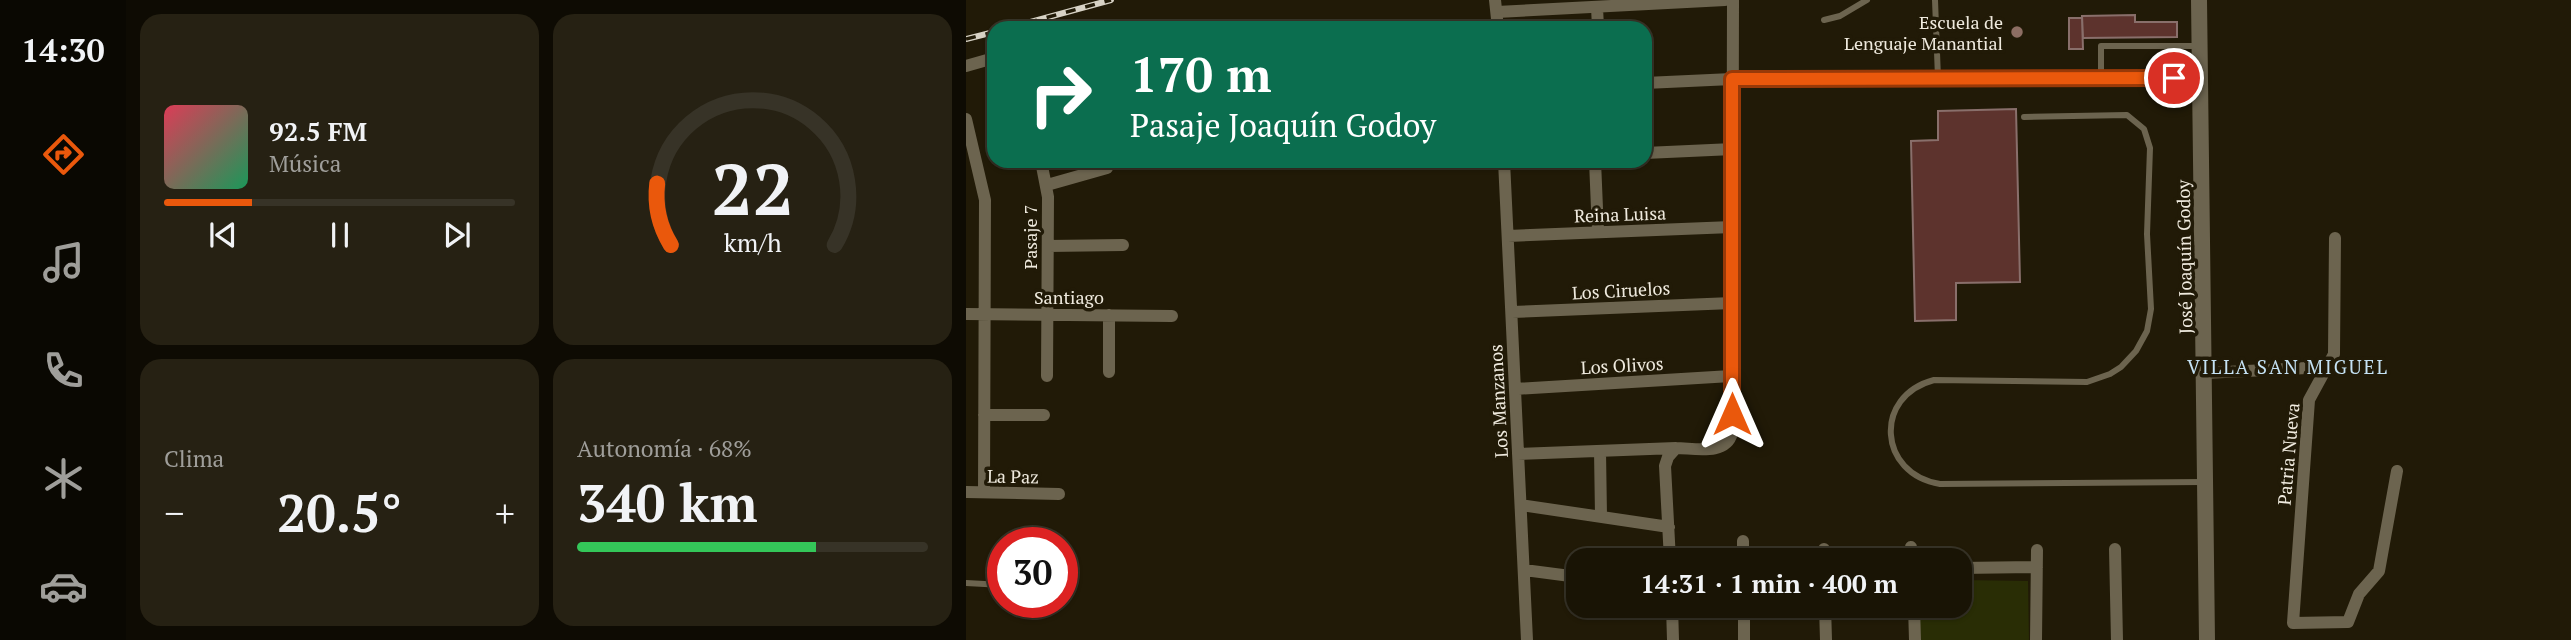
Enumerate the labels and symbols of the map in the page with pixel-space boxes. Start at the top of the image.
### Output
place label: Escuela de Lenguaje Manantial [1844,10,2003,55]
marker: Escuela de Lenguaje Manantial [2009,24,2025,40]
pin [2144,48,2204,108]
street label: José Joaquín Godoy [2171,179,2197,334]
street label: Reina Luisa [1573,200,1667,228]
street label: Pasaje 7 [1018,205,1042,269]
street label: Los Ciruelos [1571,275,1671,305]
street label: Santiago [1034,285,1104,309]
street label: Los Manzanos [1483,344,1513,458]
street label: Los Olivos [1580,351,1664,379]
district label: VILLA SAN MIGUEL [2187,354,2389,379]
position arrow [1695,377,1769,451]
street label: Patria Nueva [2272,402,2304,506]
street label: La Paz [987,464,1039,488]
speed limit sign: 30 [987,527,1078,618]

